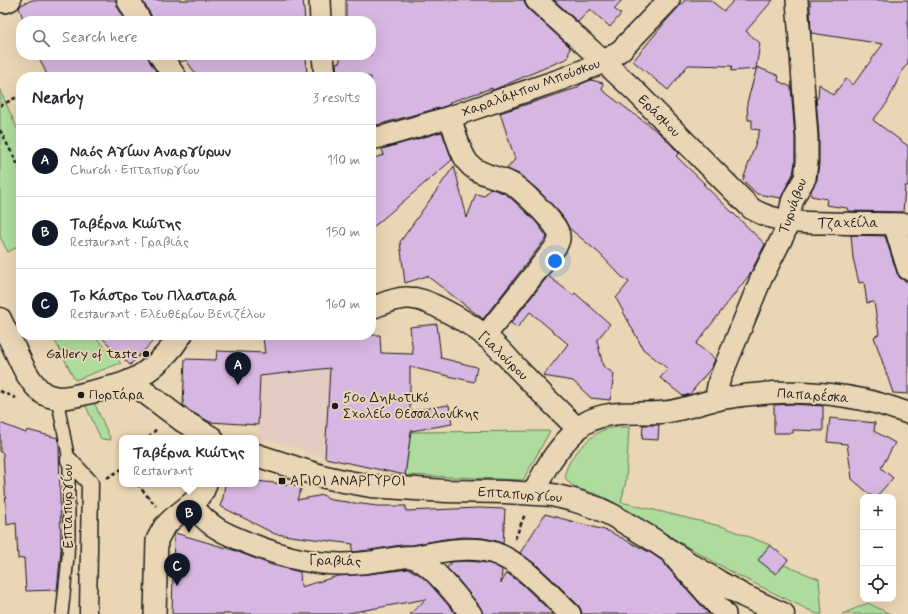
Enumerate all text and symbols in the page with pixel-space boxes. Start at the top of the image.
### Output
search box [16,16,376,60]
icon: search [30,27,52,49]
text: Search here [62,28,138,48]
street label: Χαραλάμπου Μπούσκου [459,55,603,121]
text: Nearby [32,87,84,109]
text: 3 results [313,90,360,107]
street label: Εράσμου [634,91,684,141]
text: Ναός Αγίων Αναργύρων [70,142,231,162]
text: A [41,152,49,169]
text: 110 m [327,152,360,169]
text: Church · Επταπυργίου [70,162,199,179]
street label: Τυρνάβου [775,176,811,236]
text: Ταβέρνα Κιώτης [70,214,181,234]
street label: Τζαχείλα [817,214,879,232]
text: B [41,224,49,241]
text: 150 m [326,224,360,241]
text: Restaurant · Γραβιάς [70,234,189,251]
your location [545,251,565,271]
text: Το Κάστρο του Πλασταρά [70,286,237,306]
text: C [40,296,50,313]
text: 160 m [325,296,360,313]
text: Restaurant · Ελευθερίου Βενιζέλου [70,306,265,323]
street label: Γιαλούρου [474,328,532,384]
place label: Gallery of taste [46,345,138,363]
marker: Gallery of taste [141,349,151,359]
pin: A [225,352,251,385]
street label: Παπαρέσκα [776,384,850,407]
place label: Πορτάρα [89,386,145,404]
place label: 50ο Δημοτικό Σχολείο Θεσσαλονίκης [343,389,479,423]
marker: Πορτάρα [76,390,86,400]
marker: 50ο Δημοτικό Σχολείο Θεσσαλονίκης [330,401,340,411]
popup [119,435,259,487]
text: Ταβέρνα Κιώτης [133,443,245,463]
text: Restaurant [133,463,194,480]
street label: Επταπυργίου [59,464,77,548]
place label: ΑΓΙΟΙ ΑΝΑΡΓΥΡΟΙ [290,472,406,490]
marker: ΑΓΙΟΙ ΑΝΑΡΓΥΡΟΙ [277,476,287,486]
street label: Επταπυργίου [477,483,563,507]
map controls [860,494,896,602]
button: + [860,494,896,530]
pin: B [176,500,202,533]
button: − [860,530,896,566]
street label: Γραβιάς [309,551,361,571]
pin: C [164,553,190,586]
button: locate [860,566,896,602]

